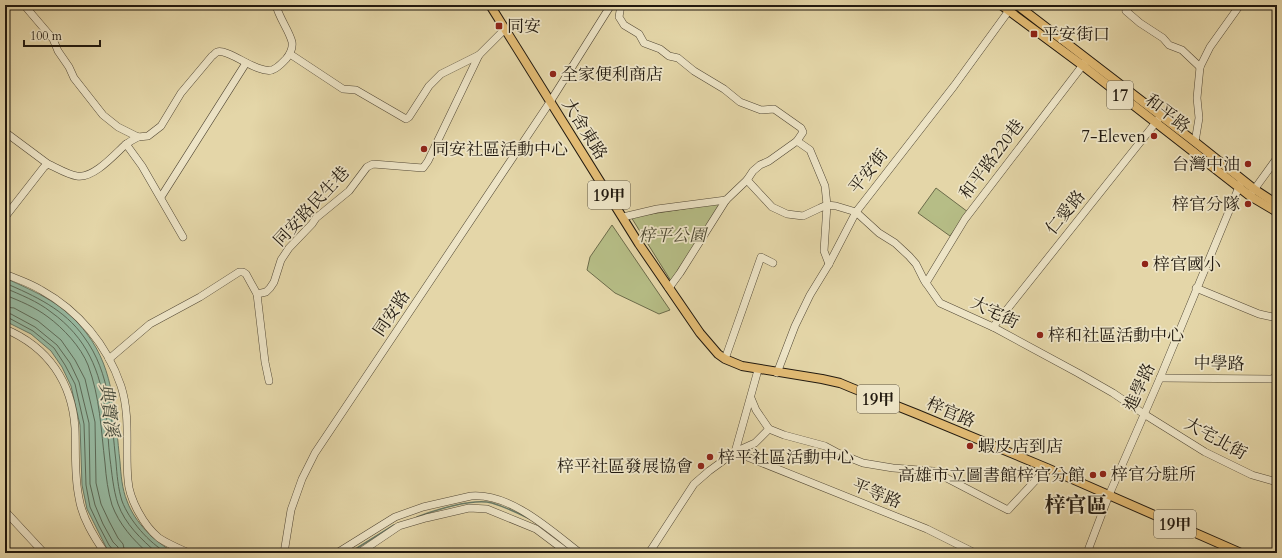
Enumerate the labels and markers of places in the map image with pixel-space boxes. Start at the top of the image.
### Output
place label: 同安 [507,15,541,38]
marker: 同安 [494,21,504,31]
place label: 平安街口 [1042,23,1110,46]
marker: 平安街口 [1029,29,1039,39]
place label: 全家便利商店 [561,63,663,86]
marker: 全家便利商店 [548,69,558,79]
place label: 7-Eleven [1081,125,1146,148]
marker: 7-Eleven [1149,131,1159,141]
place label: 同安社區活動中心 [432,138,568,161]
marker: 同安社區活動中心 [419,144,429,154]
place label: 台灣中油 [1172,153,1240,176]
marker: 台灣中油 [1243,159,1253,169]
place label: 梓官分隊 [1172,193,1240,216]
marker: 梓官分隊 [1243,199,1253,209]
place label: 梓官國小 [1153,253,1221,276]
marker: 梓官國小 [1140,259,1150,269]
place label: 梓和社區活動中心 [1048,324,1184,347]
marker: 梓和社區活動中心 [1035,330,1045,340]
place label: 蝦皮店到店 [978,435,1063,458]
marker: 蝦皮店到店 [965,441,975,451]
place label: 梓平社區活動中心 [718,446,854,469]
marker: 梓平社區活動中心 [705,452,715,462]
place label: 梓平社區發展協會 [557,455,693,478]
marker: 梓平社區發展協會 [696,461,706,471]
place label: 梓官分駐所 [1111,463,1196,486]
place label: 高雄市立圖書館梓官分館 [898,464,1085,487]
marker: 梓官分駐所 [1098,469,1108,479]
marker: 高雄市立圖書館梓官分館 [1088,470,1098,480]

